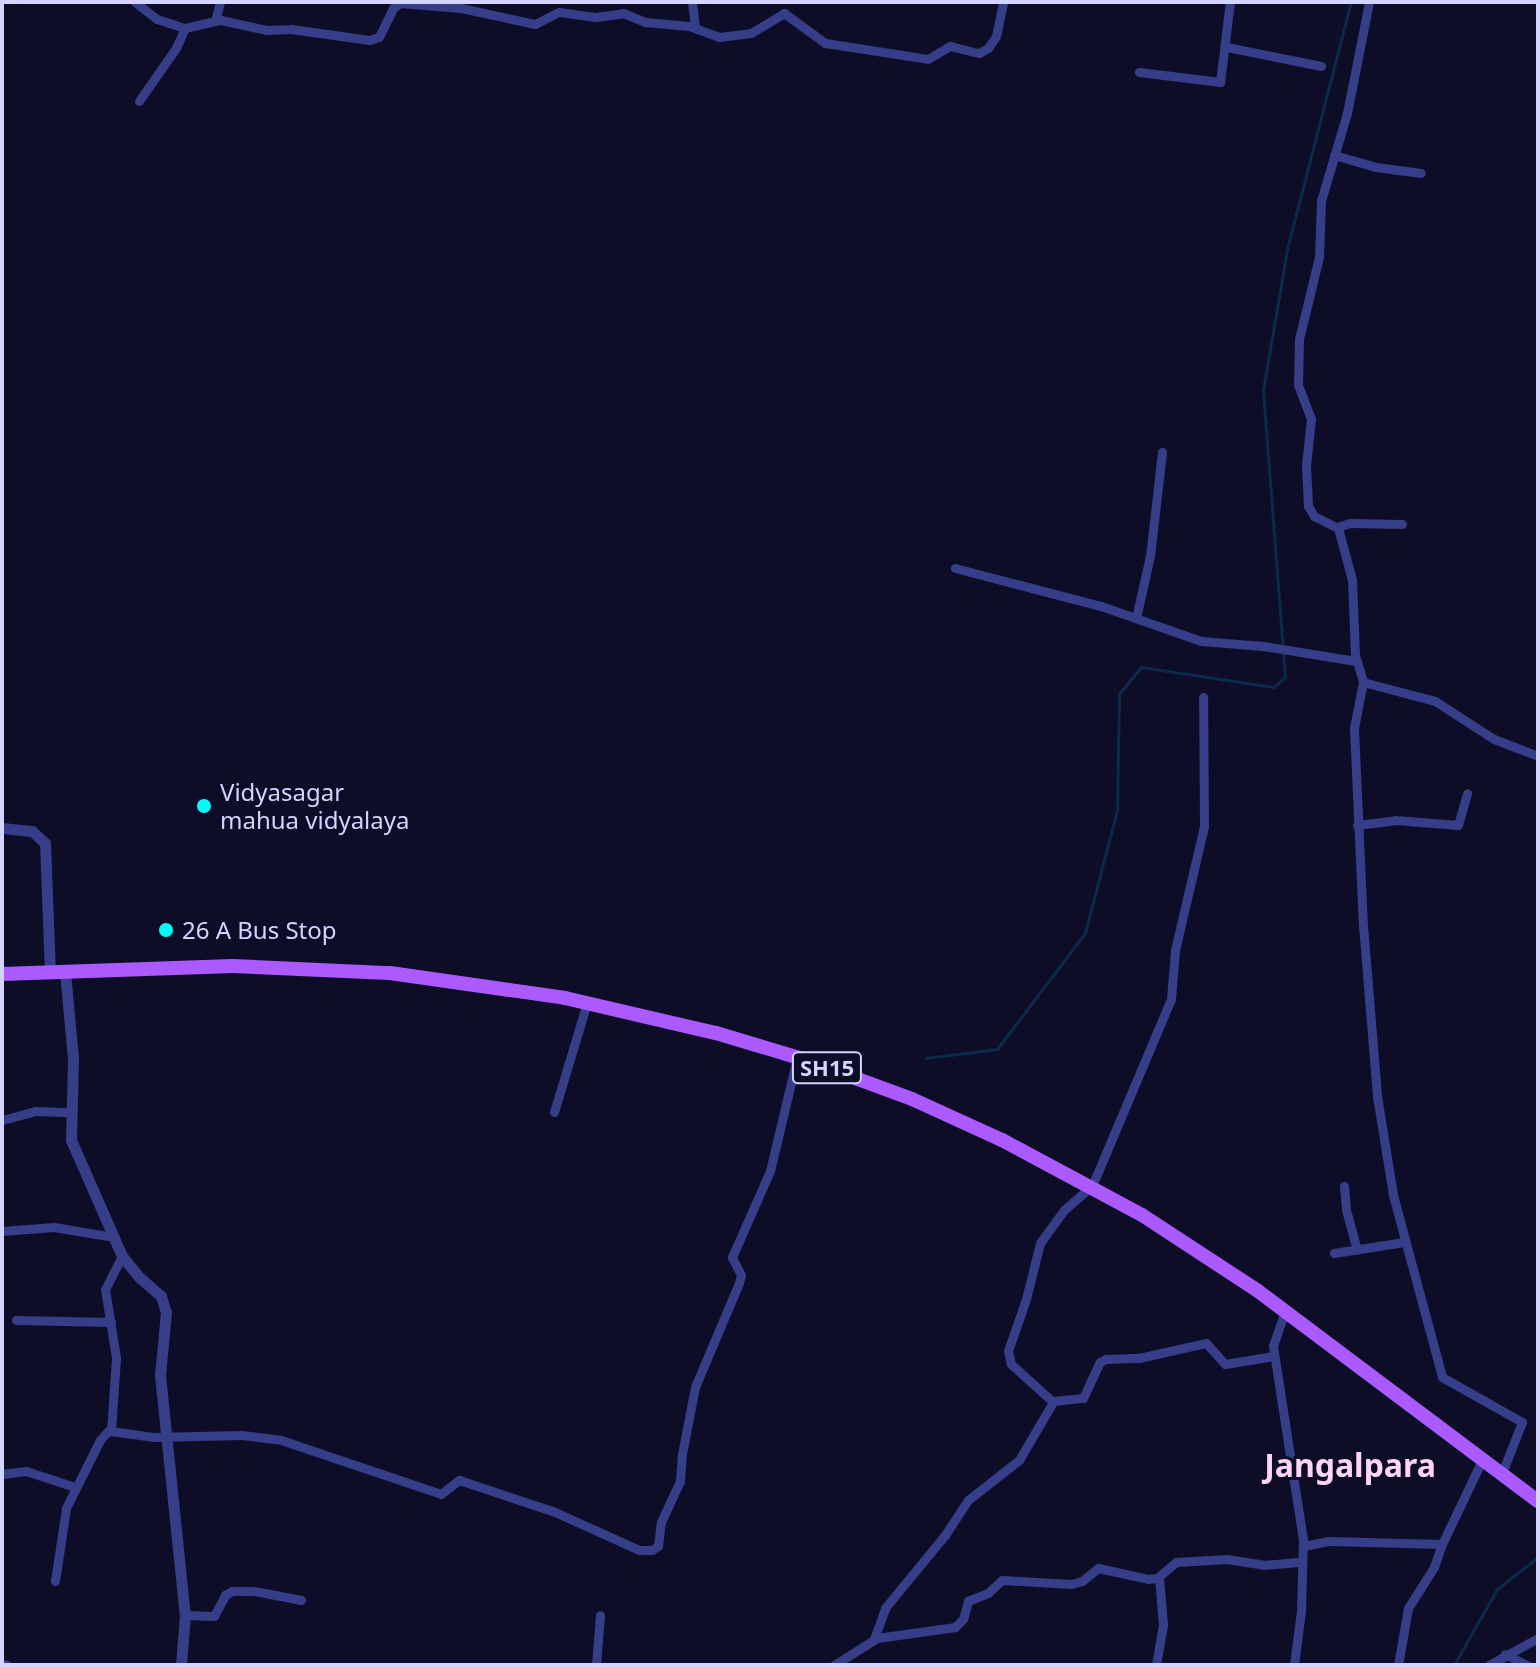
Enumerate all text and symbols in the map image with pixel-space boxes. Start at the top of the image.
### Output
place label: Vidyasagar mahua vidyalaya [220,778,409,834]
marker: Vidyasagar mahua vidyalaya [195,797,213,815]
place label: 26 A Bus Stop [182,916,337,944]
marker: 26 A Bus Stop [157,921,175,939]
road number: SH15 [791,1050,863,1086]
district label: Jangalpara [1264,1446,1436,1484]

